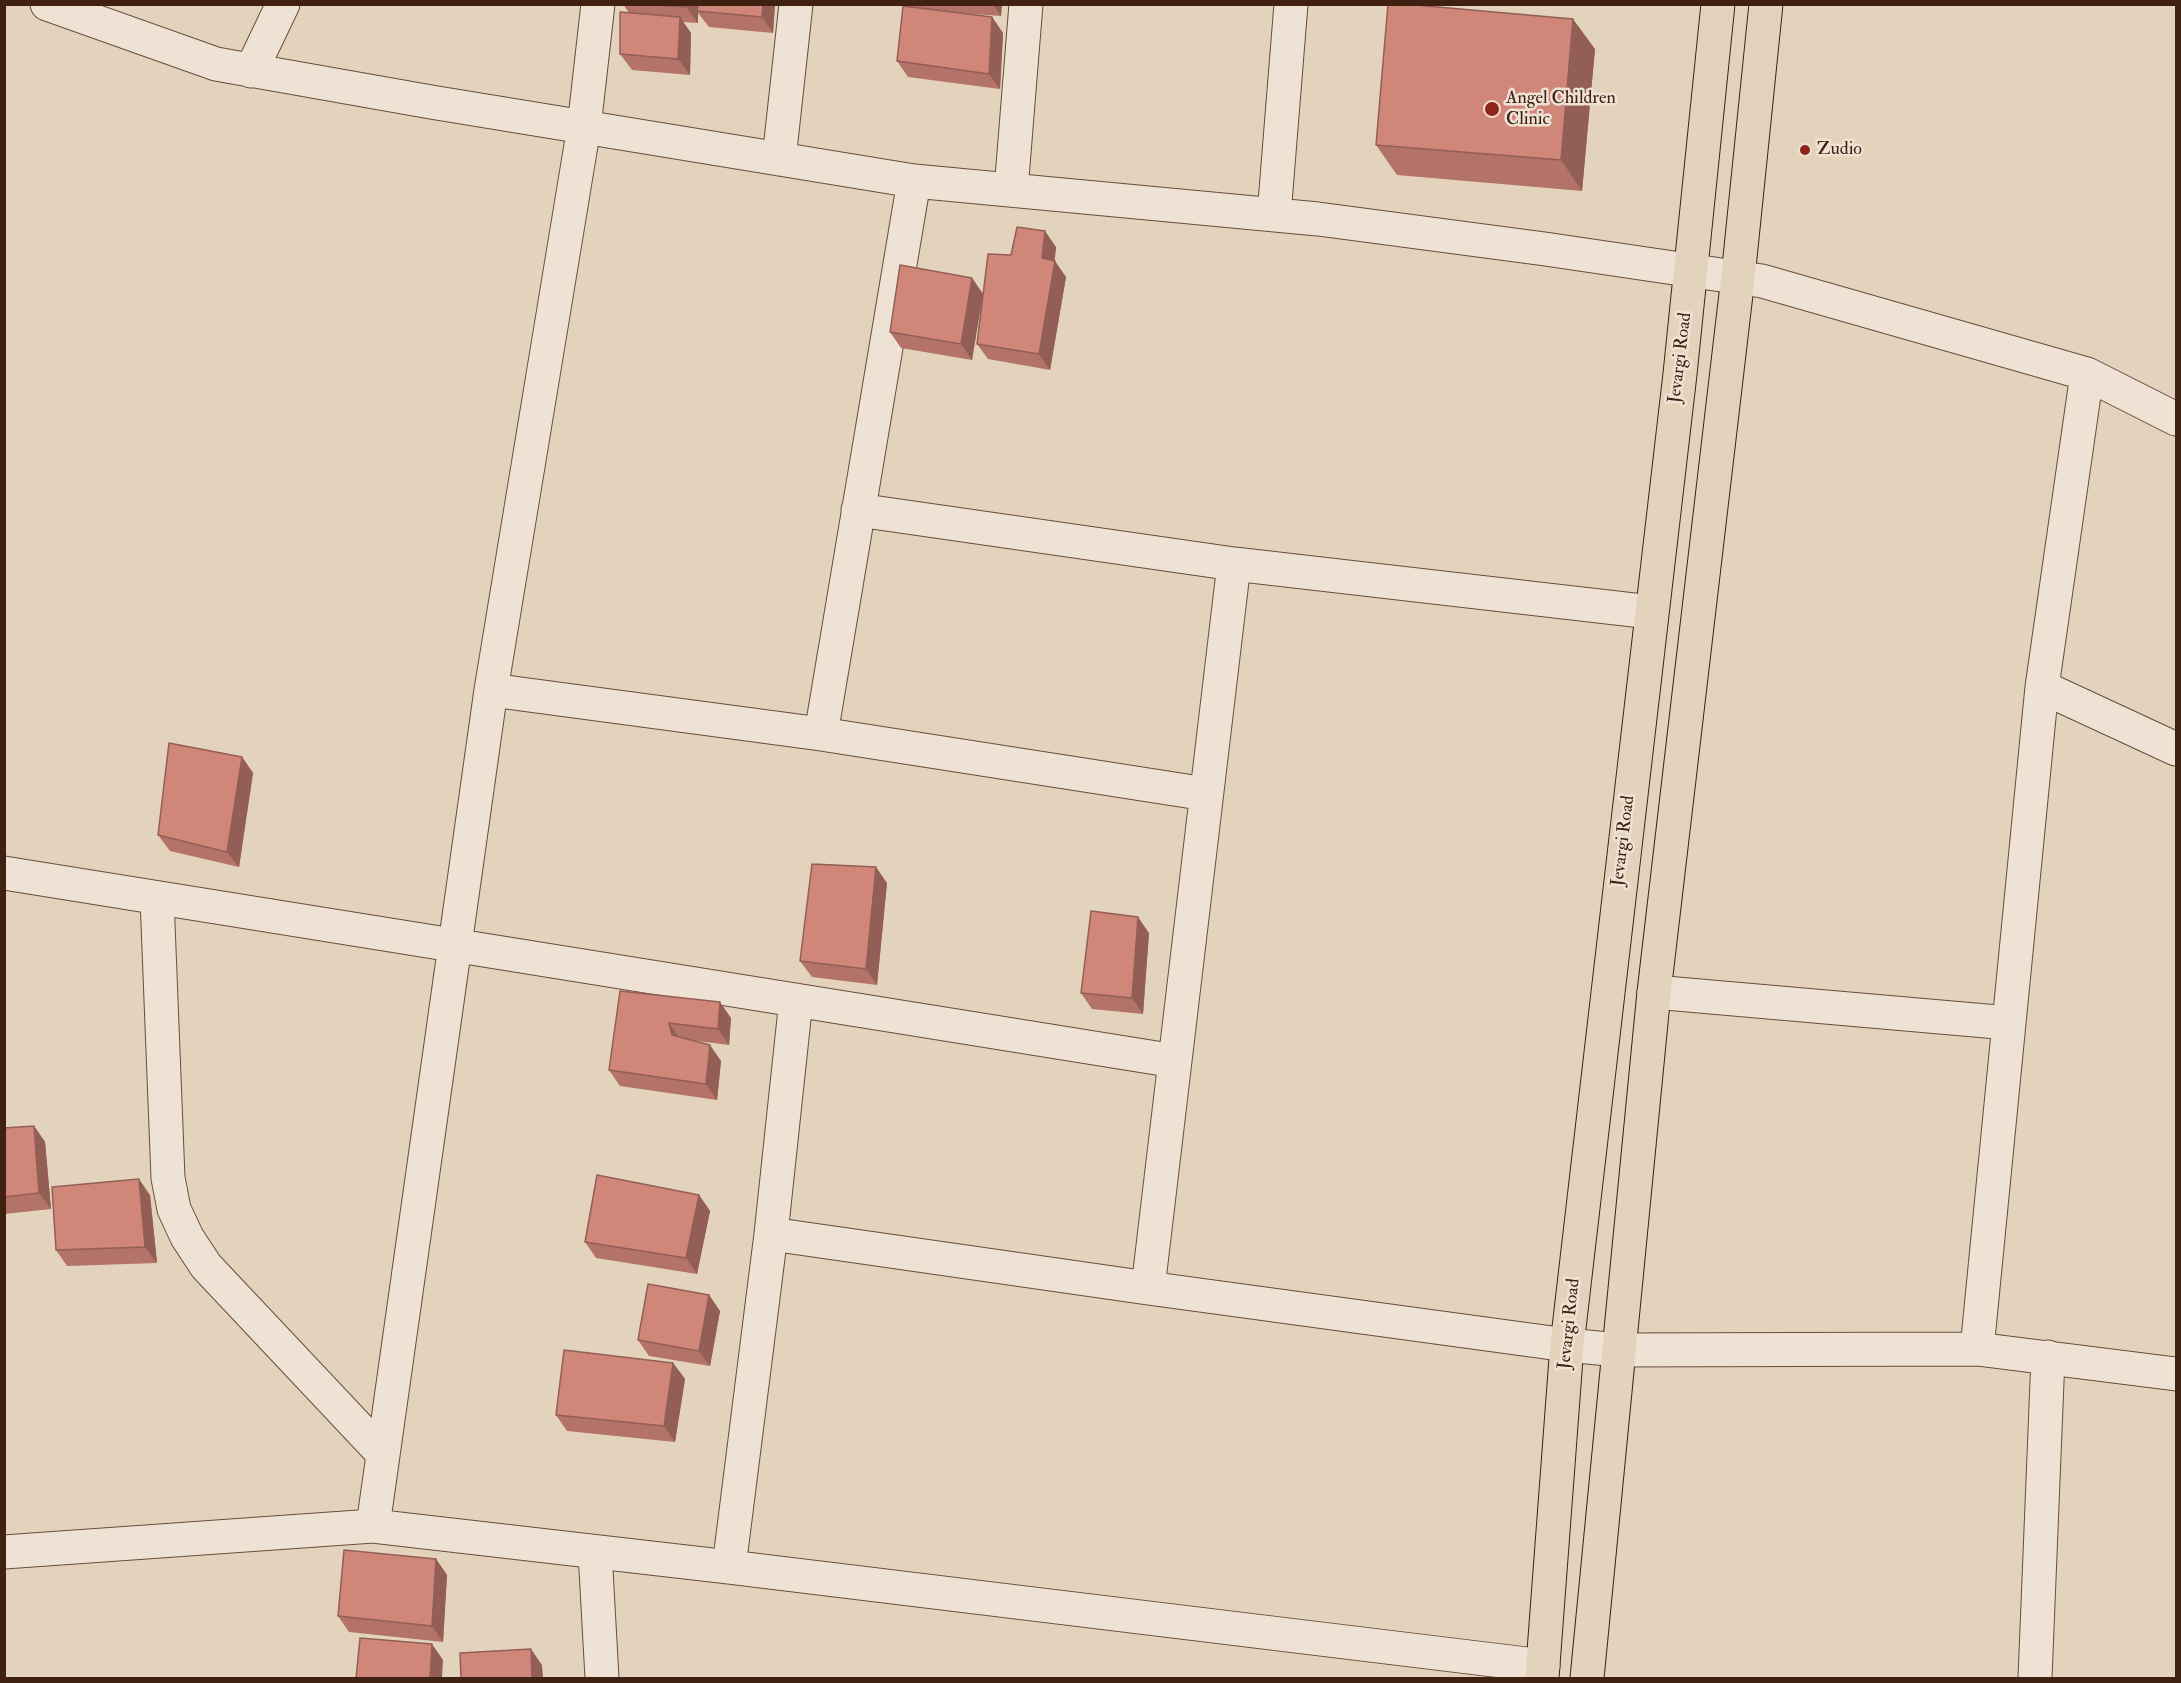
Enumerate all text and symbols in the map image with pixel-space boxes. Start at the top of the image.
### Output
place label: Angel Children Clinic [1506,88,1616,130]
marker: Angel Children Clinic [1483,100,1501,118]
place label: Zudio [1817,139,1862,161]
marker: Zudio [1798,143,1812,157]
street label: Jevargi Road [1665,311,1697,405]
street label: Jevargi Road [1608,794,1640,888]
street label: Jevargi Road [1554,1277,1586,1371]

